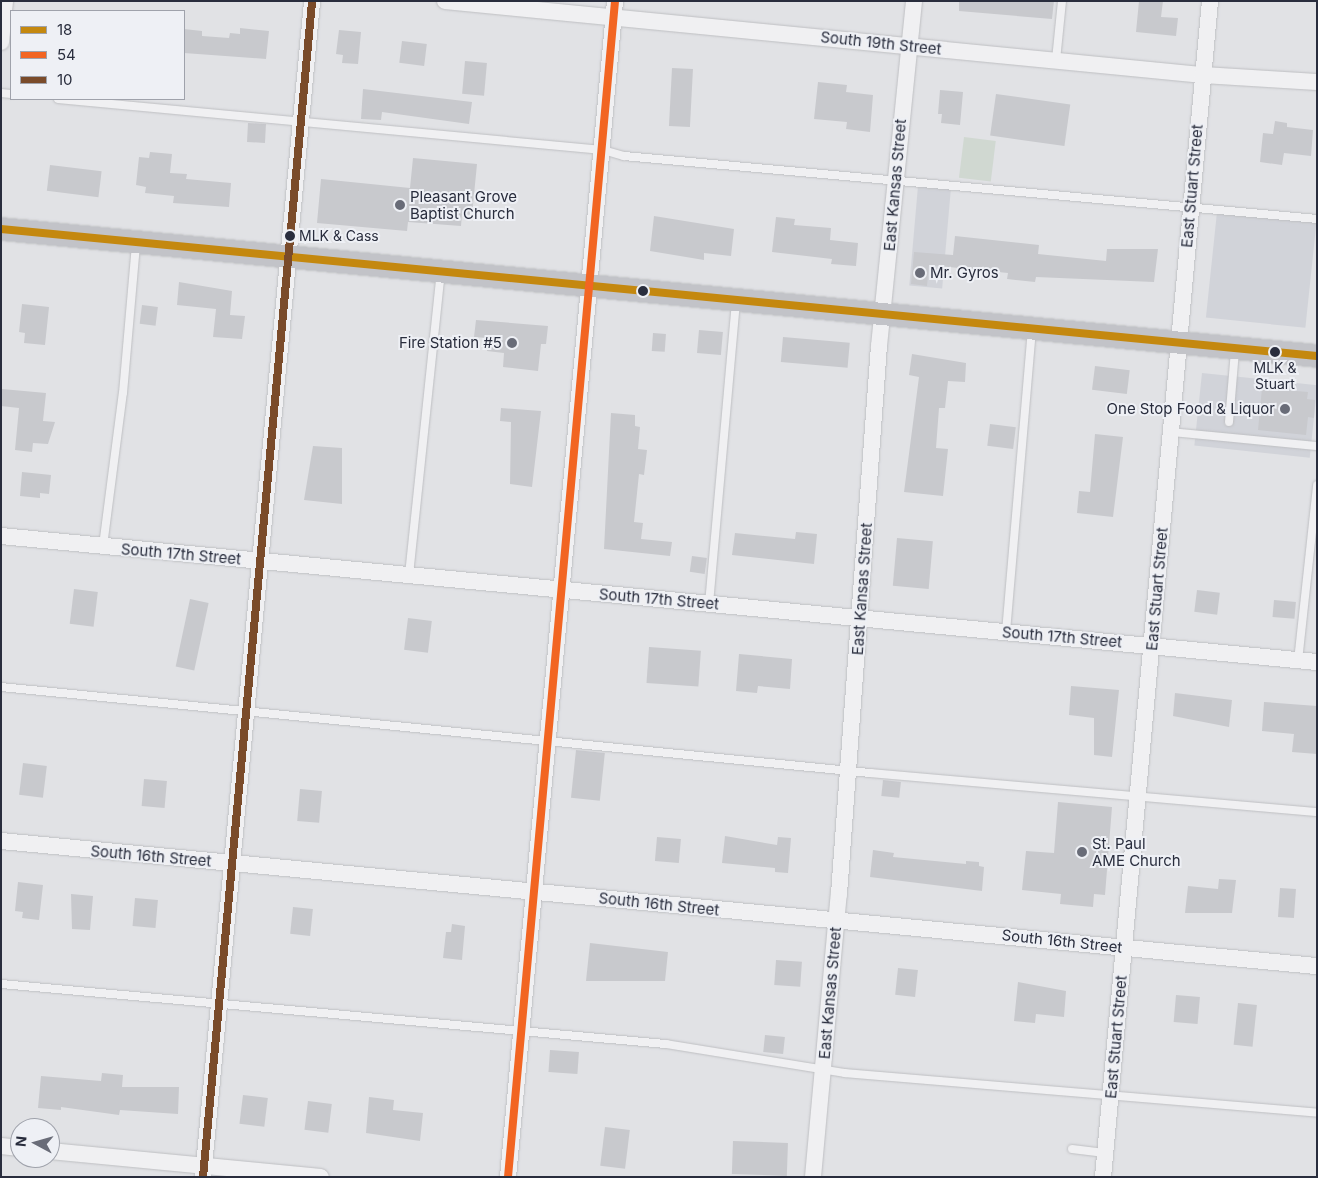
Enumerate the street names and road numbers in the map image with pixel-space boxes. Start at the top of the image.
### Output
street label: South 19th Street [820,28,942,58]
street label: East Kansas Street [880,118,910,252]
street label: East Stuart Street [1178,124,1206,248]
street label: East Kansas Street [848,522,876,656]
street label: East Stuart Street [1143,527,1171,651]
street label: South 17th Street [120,540,242,568]
street label: South 17th Street [598,585,720,613]
street label: South 17th Street [1001,623,1123,651]
street label: South 16th Street [90,842,212,870]
street label: South 16th Street [598,889,720,919]
street label: East Kansas Street [815,926,845,1060]
street label: South 16th Street [1001,926,1123,956]
street label: East Stuart Street [1102,975,1130,1099]

